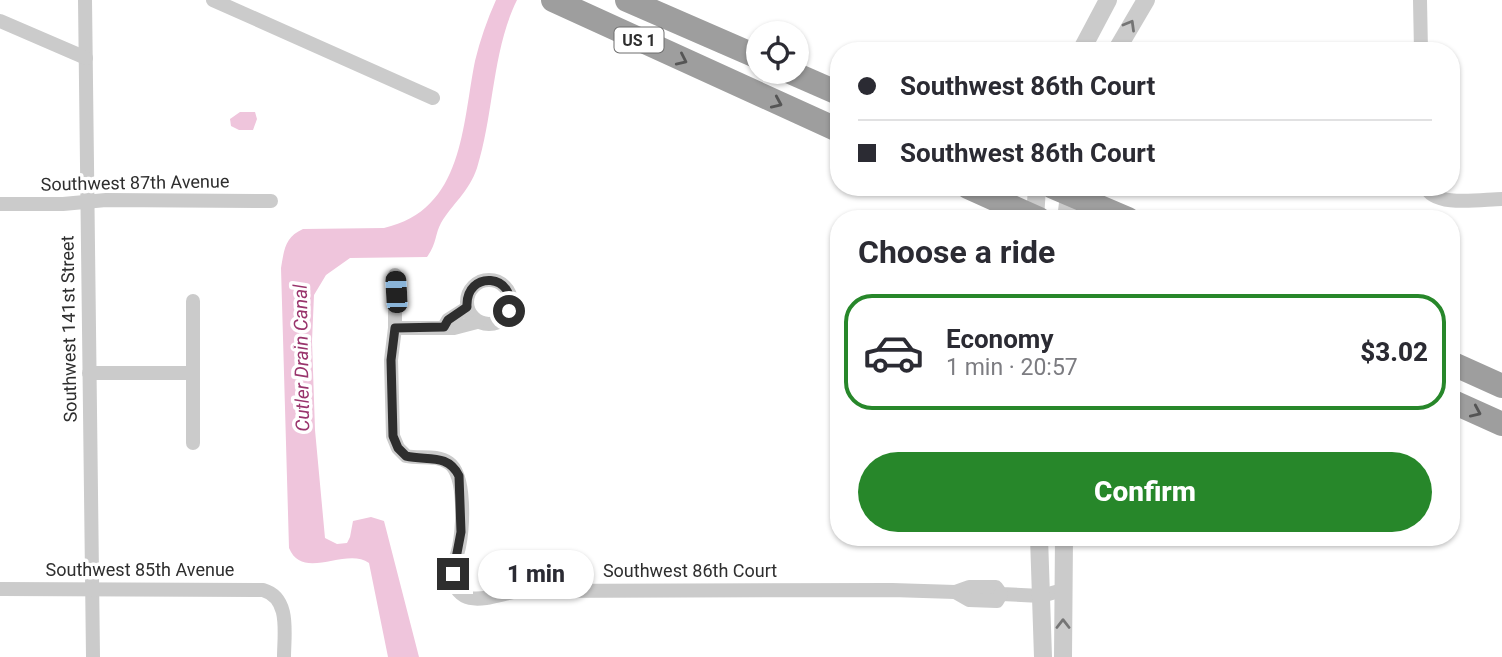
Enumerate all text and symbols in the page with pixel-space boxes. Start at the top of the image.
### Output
one-way arrow [1122,19,1135,32]
map controls [746,21,809,84]
button: locate [746,21,809,84]
road number: US 1 [614,28,664,52]
one-way arrow [675,52,687,66]
text: Southwest 86th Court [900,71,1155,101]
one-way arrow [770,95,782,109]
text: Southwest 86th Court [900,138,1155,168]
street label: Southwest 87th Avenue [40,170,230,195]
text: Choose a ride [858,233,1055,271]
street label: Southwest 141st Street [56,235,81,423]
car [385,270,408,314]
water label: Cutler Drain Canal [289,284,314,432]
route start [493,295,525,327]
icon: car [862,321,925,384]
text: Economy [946,324,1053,354]
text: $3.02 [1360,337,1428,367]
text: 1 min · 20:57 [946,354,1078,381]
one-way arrow [1469,404,1482,418]
button: Confirm [858,452,1432,532]
callout: 1 min [477,550,593,598]
route end [437,558,469,590]
street label: Southwest 85th Avenue [46,559,234,580]
street label: Southwest 86th Court [603,560,777,581]
text: 1 min [507,561,565,588]
one-way arrow [1055,618,1071,628]

